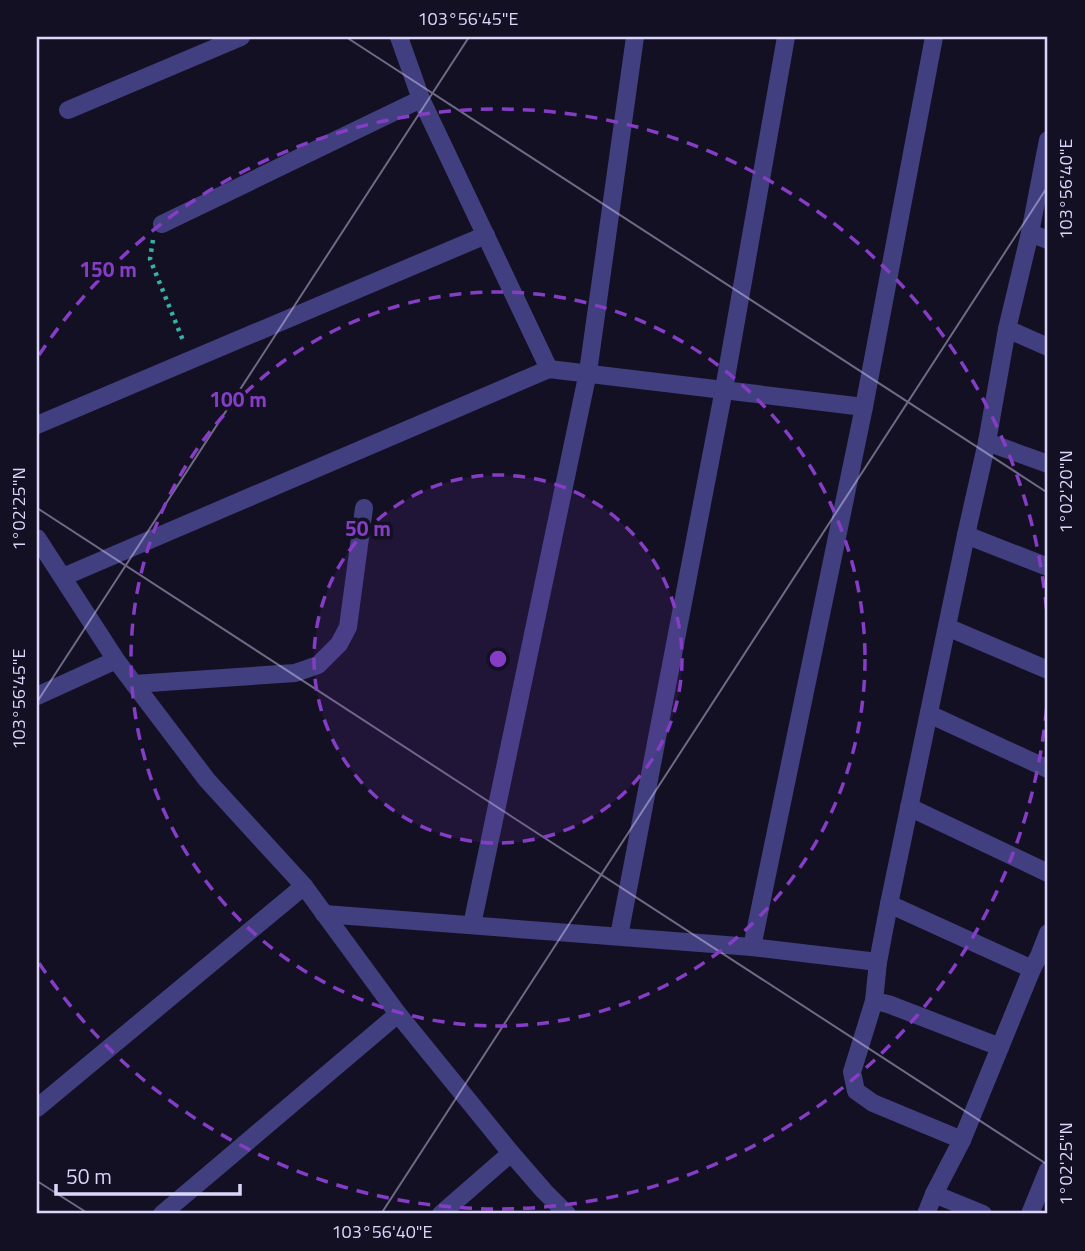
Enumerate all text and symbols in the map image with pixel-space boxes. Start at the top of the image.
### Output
text: 103°56'45"E [417,5,519,32]
text: 103°56'40"E [1052,138,1079,240]
text: 150 m [79,253,137,285]
text: 100 m [209,383,267,415]
text: 1°02'20"N [1052,450,1079,534]
text: 1°02'25"N [5,467,32,551]
text: 50 m [345,512,391,544]
centre of rings [486,647,510,671]
text: 103°56'45"E [5,648,32,750]
text: 1°02'25"N [1052,1122,1079,1206]
scale bar [56,1153,240,1197]
text: 50 m [66,1160,112,1192]
text: 103°56'40"E [331,1218,433,1245]

